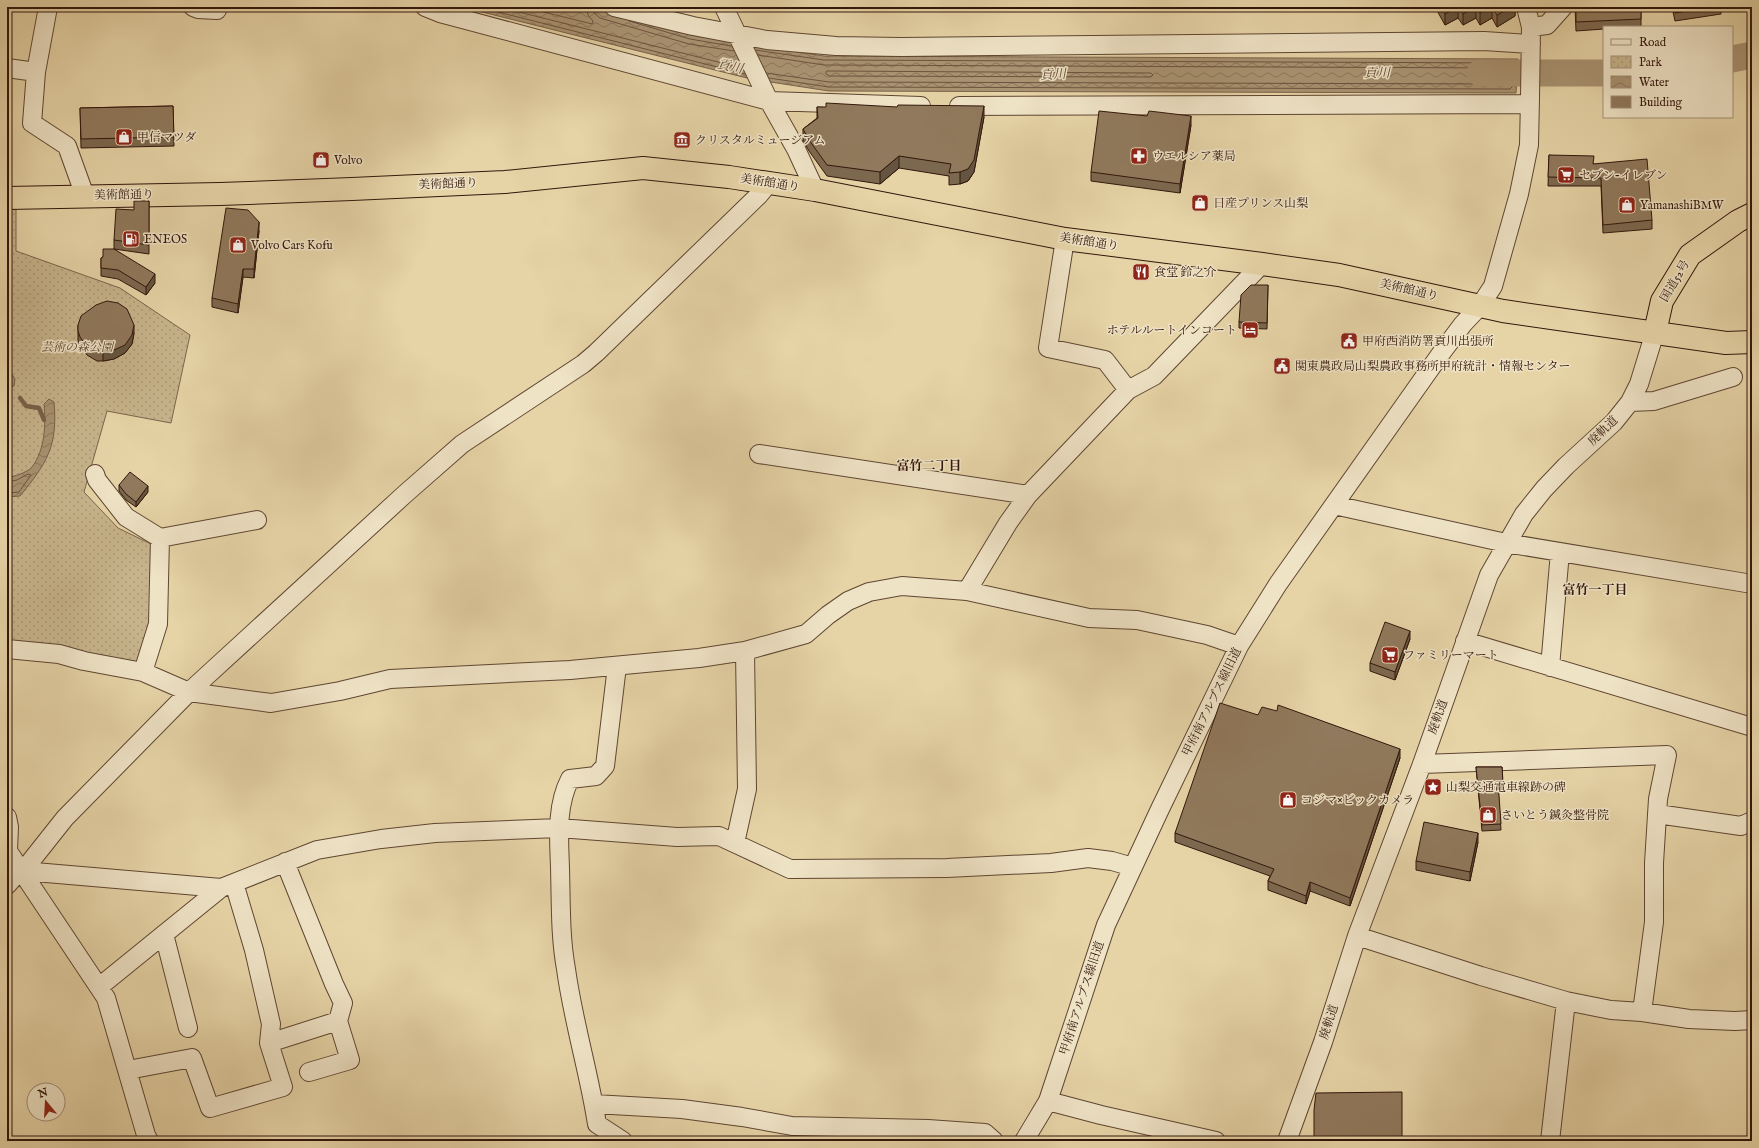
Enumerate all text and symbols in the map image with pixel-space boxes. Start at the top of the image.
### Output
legend [1603,26,1733,118]
text: Road [1639,35,1667,50]
text: Park [1639,55,1662,70]
water label: 貢川 [716,56,746,78]
water label: 貢川 [1364,65,1392,82]
water label: 貢川 [1040,66,1068,84]
text: Water [1639,75,1670,90]
text: Building [1639,95,1683,110]
shop icon: 甲信マツダ [114,127,134,147]
place label: 甲信マツダ [137,130,197,145]
museum icon: クリスタルミュージアム [672,130,692,150]
place label: クリスタルミュージアム [695,133,825,148]
pharmacy icon: ウエルシア薬局 [1129,146,1149,166]
place label: ウエルシア薬局 [1152,149,1236,164]
shop icon: Volvo [311,150,331,170]
place label: Volvo [333,153,363,168]
supermarket icon: セブン-イレブン [1556,165,1576,185]
place label: セブン-イレブン [1579,168,1668,183]
street label: 美術館通り [739,171,801,195]
street label: 美術館通り [418,175,478,193]
street label: 美術館通り [94,187,154,203]
shop icon: 日産プリンス山梨 [1190,193,1210,213]
shop icon: YamanashiBMW [1617,195,1637,215]
place label: 日産プリンス山梨 [1213,196,1308,211]
place label: YamanashiBMW [1640,198,1724,213]
fuel station icon: ENEOS [121,229,141,249]
street label: 美術館通り [1058,230,1120,254]
place label: ENEOS [144,232,187,247]
shop icon: Volvo Cars Kofu [228,235,248,255]
place label: Volvo Cars Kofu [250,238,333,253]
street label: 国道52号 [1657,257,1693,305]
restaurant icon: 食堂 鈴之介 [1131,262,1151,282]
place label: 食堂 鈴之介 [1154,265,1217,280]
street label: 美術館通り [1378,276,1440,304]
hotel icon: ホテルルートインコート [1240,320,1260,340]
place label: ホテルルートインコート [1106,323,1237,338]
public building icon: 甲府西消防署貢川出張所 [1339,331,1359,351]
place label: 甲府西消防署貢川出張所 [1362,334,1494,349]
park label: 芸術の森公園 [41,340,115,355]
public building icon: 関東農政局山梨農政事務所甲府統計・情報センター [1272,356,1292,376]
place label: 関東農政局山梨農政事務所甲府統計・情報センター [1295,359,1571,374]
street label: 廃軌道 [1585,413,1621,449]
district label: 富竹二丁目 [896,458,962,475]
district label: 富竹一丁目 [1562,582,1628,599]
street label: 甲府南アルプス線旧道 [1179,645,1245,759]
supermarket icon: ファミリーマート [1380,645,1400,665]
place label: ファミリーマート [1403,648,1499,663]
street label: 廃軌道 [1425,698,1451,736]
place icon: 山梨交通電車線跡の碑 [1423,777,1443,797]
place label: 山梨交通電車線跡の碑 [1446,780,1566,795]
shop icon: コジマ×ビックカメラ [1278,790,1298,810]
place label: コジマ×ビックカメラ [1301,793,1414,808]
shop icon: さいとう鍼灸整骨院 [1478,805,1498,825]
place label: さいとう鍼灸整骨院 [1501,808,1609,823]
street label: 甲府南アルプス線旧道 [1056,939,1108,1057]
street label: 廃軌道 [1316,1003,1342,1041]
north arrow [26,1082,66,1122]
text: N [36,1085,50,1102]

